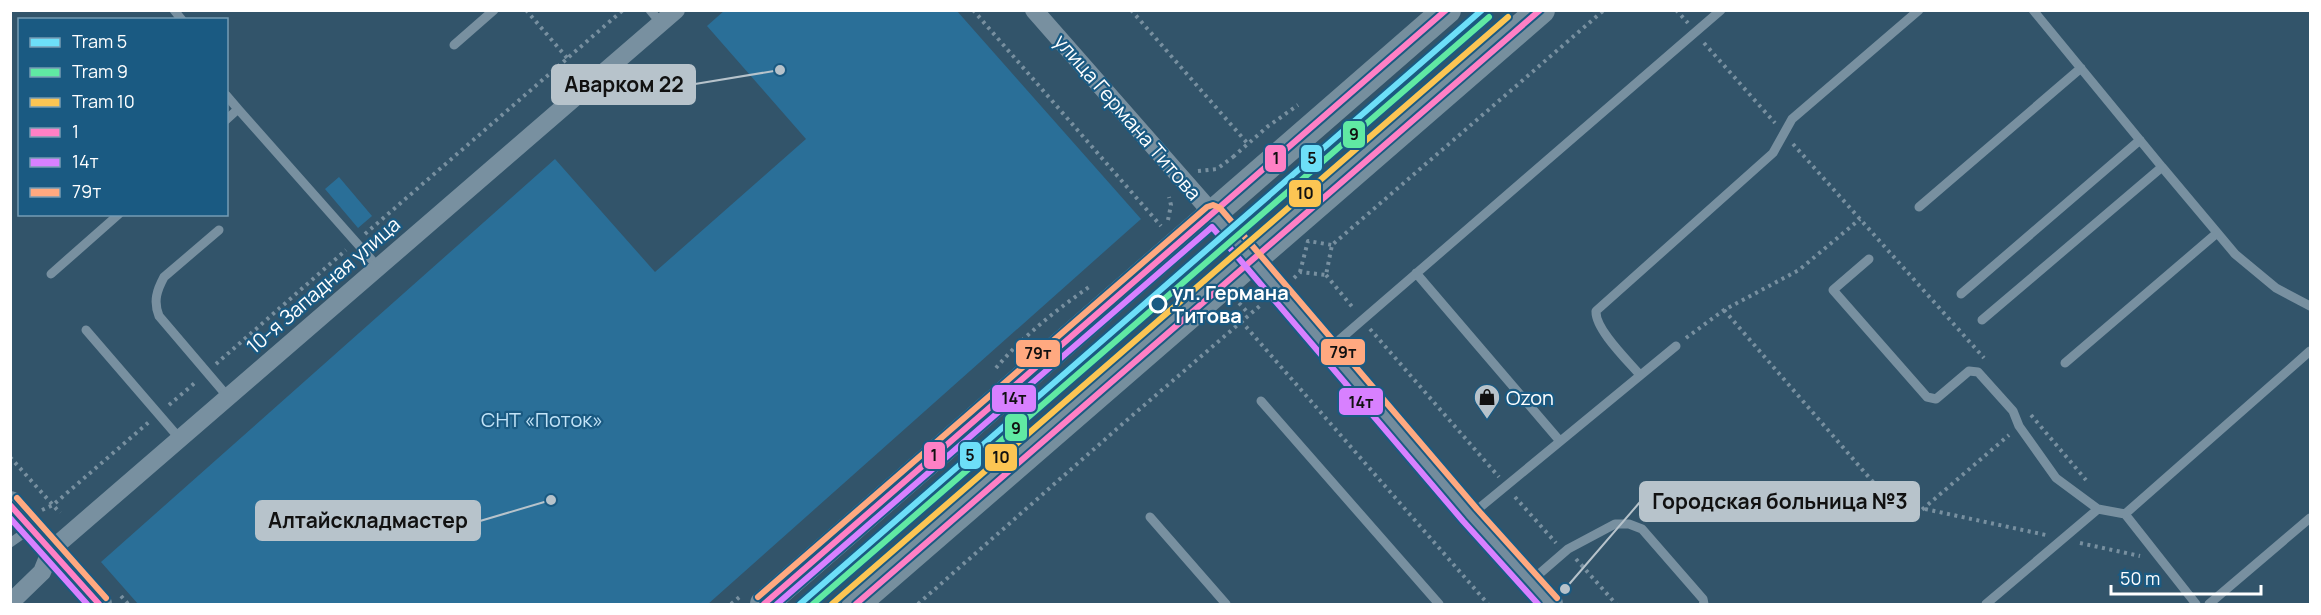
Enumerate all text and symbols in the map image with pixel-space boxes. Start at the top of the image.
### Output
legend [18,18,228,216]
street label: улица Германа Титова [1048,28,1208,206]
text: Tram 5 [72,29,127,53]
text: Tram 9 [72,59,128,83]
callout: Аварком 22 [552,65,695,104]
text: Аварком 22 [564,70,684,98]
text: Tram 10 [72,89,135,113]
text: 1 [72,119,79,143]
line badge: 9 [1342,120,1366,149]
text: 9 [1349,123,1359,145]
line badge: 1 [1264,144,1287,173]
line badge: 5 [1300,144,1323,173]
text: 1 [1272,147,1280,169]
text: 5 [1307,147,1317,169]
text: 14т [72,149,99,173]
text: 79т [72,179,101,203]
line badge: 10 [1288,179,1322,208]
text: 10 [1296,182,1314,204]
street label: 10-я Западная улица [240,211,406,359]
place label: ул. Германа Титова [1172,279,1289,329]
marker: ул. Германа Титова [1149,295,1167,313]
line badge: 79т [1320,338,1366,366]
line badge: 79т [1015,339,1061,368]
text: 79т [1330,341,1357,363]
text: 79т [1025,342,1052,364]
shop icon: Ozon [1472,382,1502,420]
line badge: 14т [991,384,1037,413]
place label: Ozon [1506,384,1554,411]
text: 14т [1001,387,1027,409]
line badge: 14т [1338,387,1384,416]
text: 14т [1348,391,1374,413]
park label: СНТ «Поток» [481,406,603,433]
line badge: 9 [1004,413,1028,442]
text: 9 [1011,417,1021,439]
line badge: 1 [923,441,946,470]
line badge: 5 [959,441,982,470]
line badge: 10 [984,443,1018,472]
text: 1 [930,444,938,466]
text: 5 [965,444,975,466]
text: 10 [992,446,1010,468]
callout: Городская больница №3 [1640,482,1919,521]
text: Городская больница №3 [1652,487,1908,515]
callout: Алтайскладмастер [256,501,480,540]
text: Алтайскладмастер [268,506,468,534]
scale bar [2111,558,2261,596]
text: 50 m [2120,566,2160,590]

